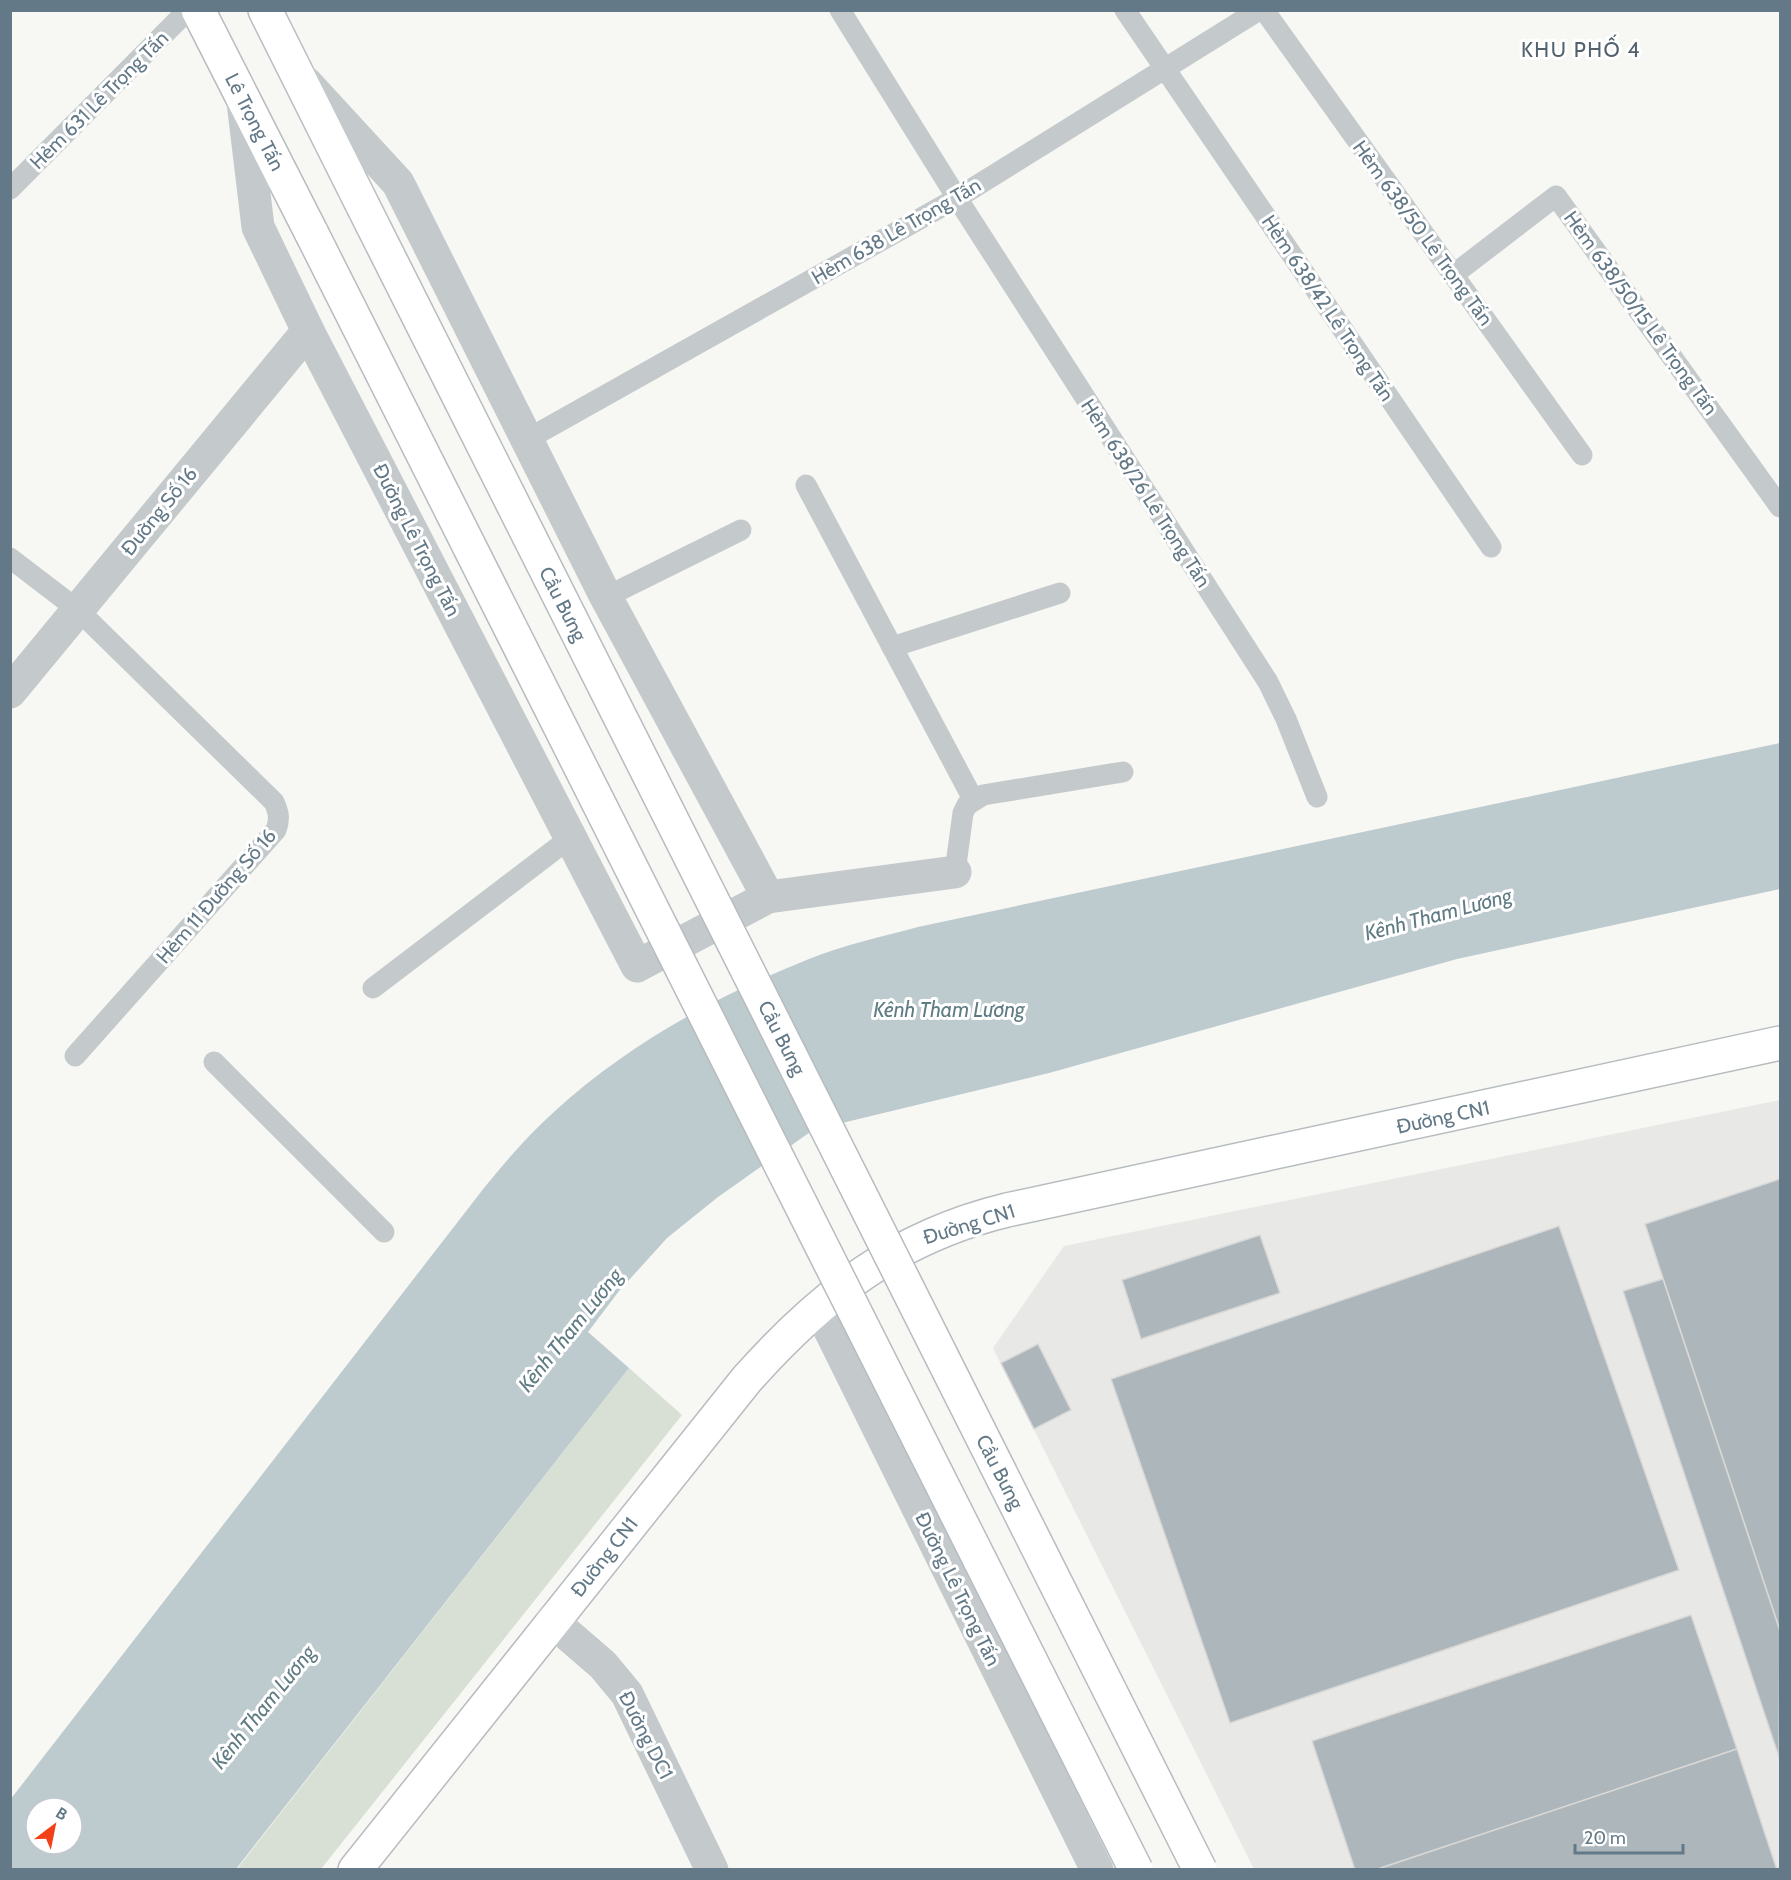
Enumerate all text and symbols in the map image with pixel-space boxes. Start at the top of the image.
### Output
street label: Hẻm 631 Lê Trọng Tấn [25,26,173,174]
district label: KHU PHỐ 4 [1521,34,1641,62]
street label: Lê Trọng Tấn [220,69,290,175]
street label: Hẻm 638/50 Lê Trọng Tấn [1348,136,1498,330]
street label: Hẻm 638 Lê Trọng Tấn [807,173,985,289]
street label: Hẻm 638/50/15 Lê Trọng Tấn [1559,206,1723,420]
street label: Hẻm 638/42 Lê Trọng Tấn [1257,210,1399,406]
street label: Hẻm 638/26 Lê Trọng Tấn [1076,394,1216,592]
street label: Đường Lê Trọng Tấn [368,460,466,620]
street label: Đường Số 16 [116,462,202,560]
street label: Cầu Bưng [534,563,592,646]
street label: Hẻm 11 Đường Số 16 [151,824,281,968]
water label: Kênh Tham Lương [1362,882,1516,946]
street label: Cầu Bưng [753,997,811,1080]
water label: Kênh Tham Lương [873,997,1026,1022]
street label: Đường CN1 [1394,1095,1492,1139]
street label: Đường CN1 [920,1199,1018,1249]
water label: Kênh Tham Lương [513,1262,628,1397]
street label: Cầu Bưng [971,1431,1029,1514]
street label: Đường Lê Trọng Tấn [910,1508,1006,1670]
street label: Đường CN1 [565,1512,643,1602]
water label: Kênh Tham Lương [206,1639,321,1774]
street label: Đường DC1 [614,1687,678,1783]
north arrow [24,1796,84,1856]
text: B [52,1803,71,1824]
scale bar [1575,1817,1683,1855]
text: 20 m [1584,1827,1626,1849]

